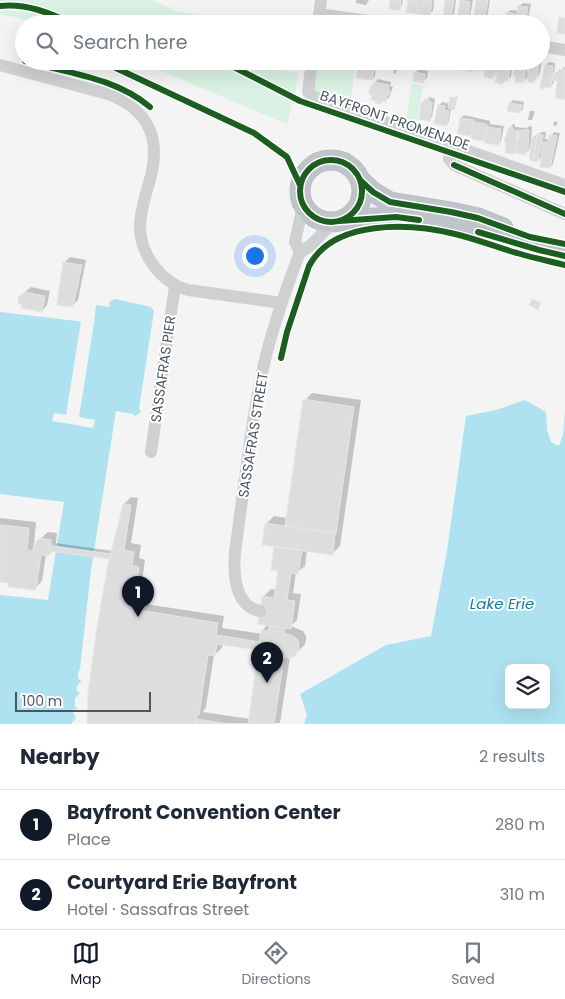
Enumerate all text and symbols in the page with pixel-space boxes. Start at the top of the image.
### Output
search box [15,15,550,70]
icon: search [33,29,61,57]
text: Search here [73,29,187,56]
street label: BAYFRONT PROMENADE [317,85,473,155]
your location [242,243,268,269]
street label: SASSAFRAS PIER [146,314,180,424]
street label: SASSAFRAS STREET [233,370,273,499]
pin: 1 [122,576,154,617]
water label: Lake Erie [470,593,534,614]
pin: 2 [251,642,283,683]
map controls [505,664,550,709]
button: layers [505,664,550,709]
scale bar [15,689,151,712]
text: 100 m [22,691,62,711]
text: Nearby [20,742,100,771]
text: 2 results [479,745,545,768]
text: Bayfront Convention Center [67,799,341,826]
text: 1 [33,813,39,836]
text: 280 m [495,813,545,836]
text: Place [67,828,111,851]
text: Courtyard Erie Bayfront [67,869,297,896]
text: 2 [31,883,41,906]
text: 310 m [500,883,545,906]
text: Hotel · Sassafras Street [67,898,249,921]
tab: Map [70,939,101,990]
tab: Directions [241,939,311,990]
tab: Saved [451,939,495,990]

